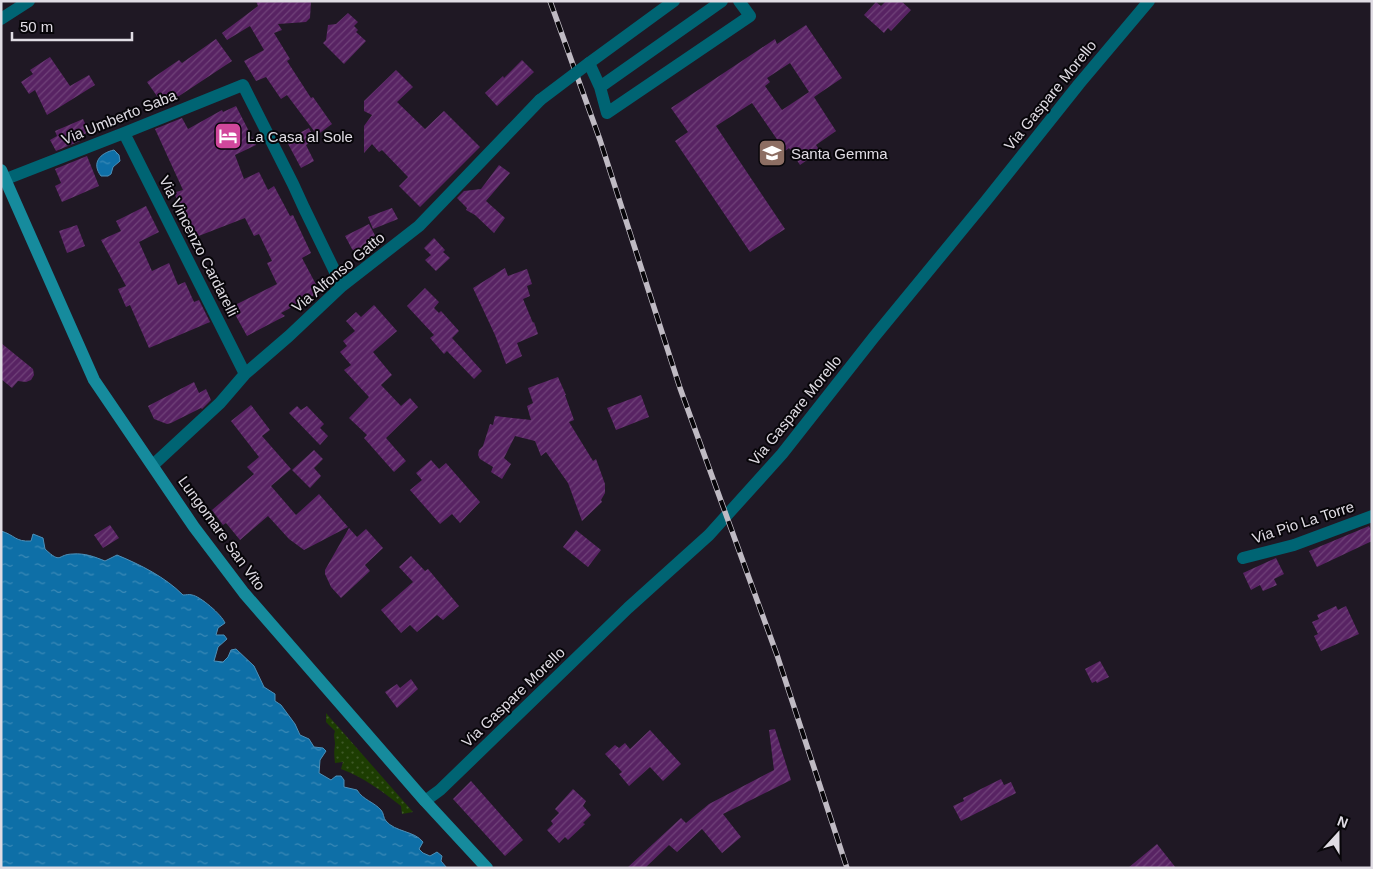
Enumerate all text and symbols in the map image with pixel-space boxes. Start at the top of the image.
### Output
scale bar [12,10,132,42]
text: 50 m [20,18,53,35]
street label: Via Gaspare Morello [1000,37,1100,153]
street label: Via Umberto Saba [59,86,179,148]
hotel icon: La Casa al Sole [213,121,243,151]
place label: La Casa al Sole [247,128,353,145]
school or university icon: Santa Gemma [757,138,787,168]
place label: Santa Gemma [791,145,888,162]
street label: Via Vincenzo Cardarelli [156,173,242,319]
street label: Via Alfonso Gatto [288,228,388,316]
street label: Via Gaspare Morello [745,352,845,468]
street label: Lungomare San Vito [175,473,269,593]
street label: Via Pio La Torre [1250,498,1356,546]
street label: Via Gaspare Morello [458,643,568,751]
north arrow [1313,809,1363,859]
text: N [1335,813,1350,831]

